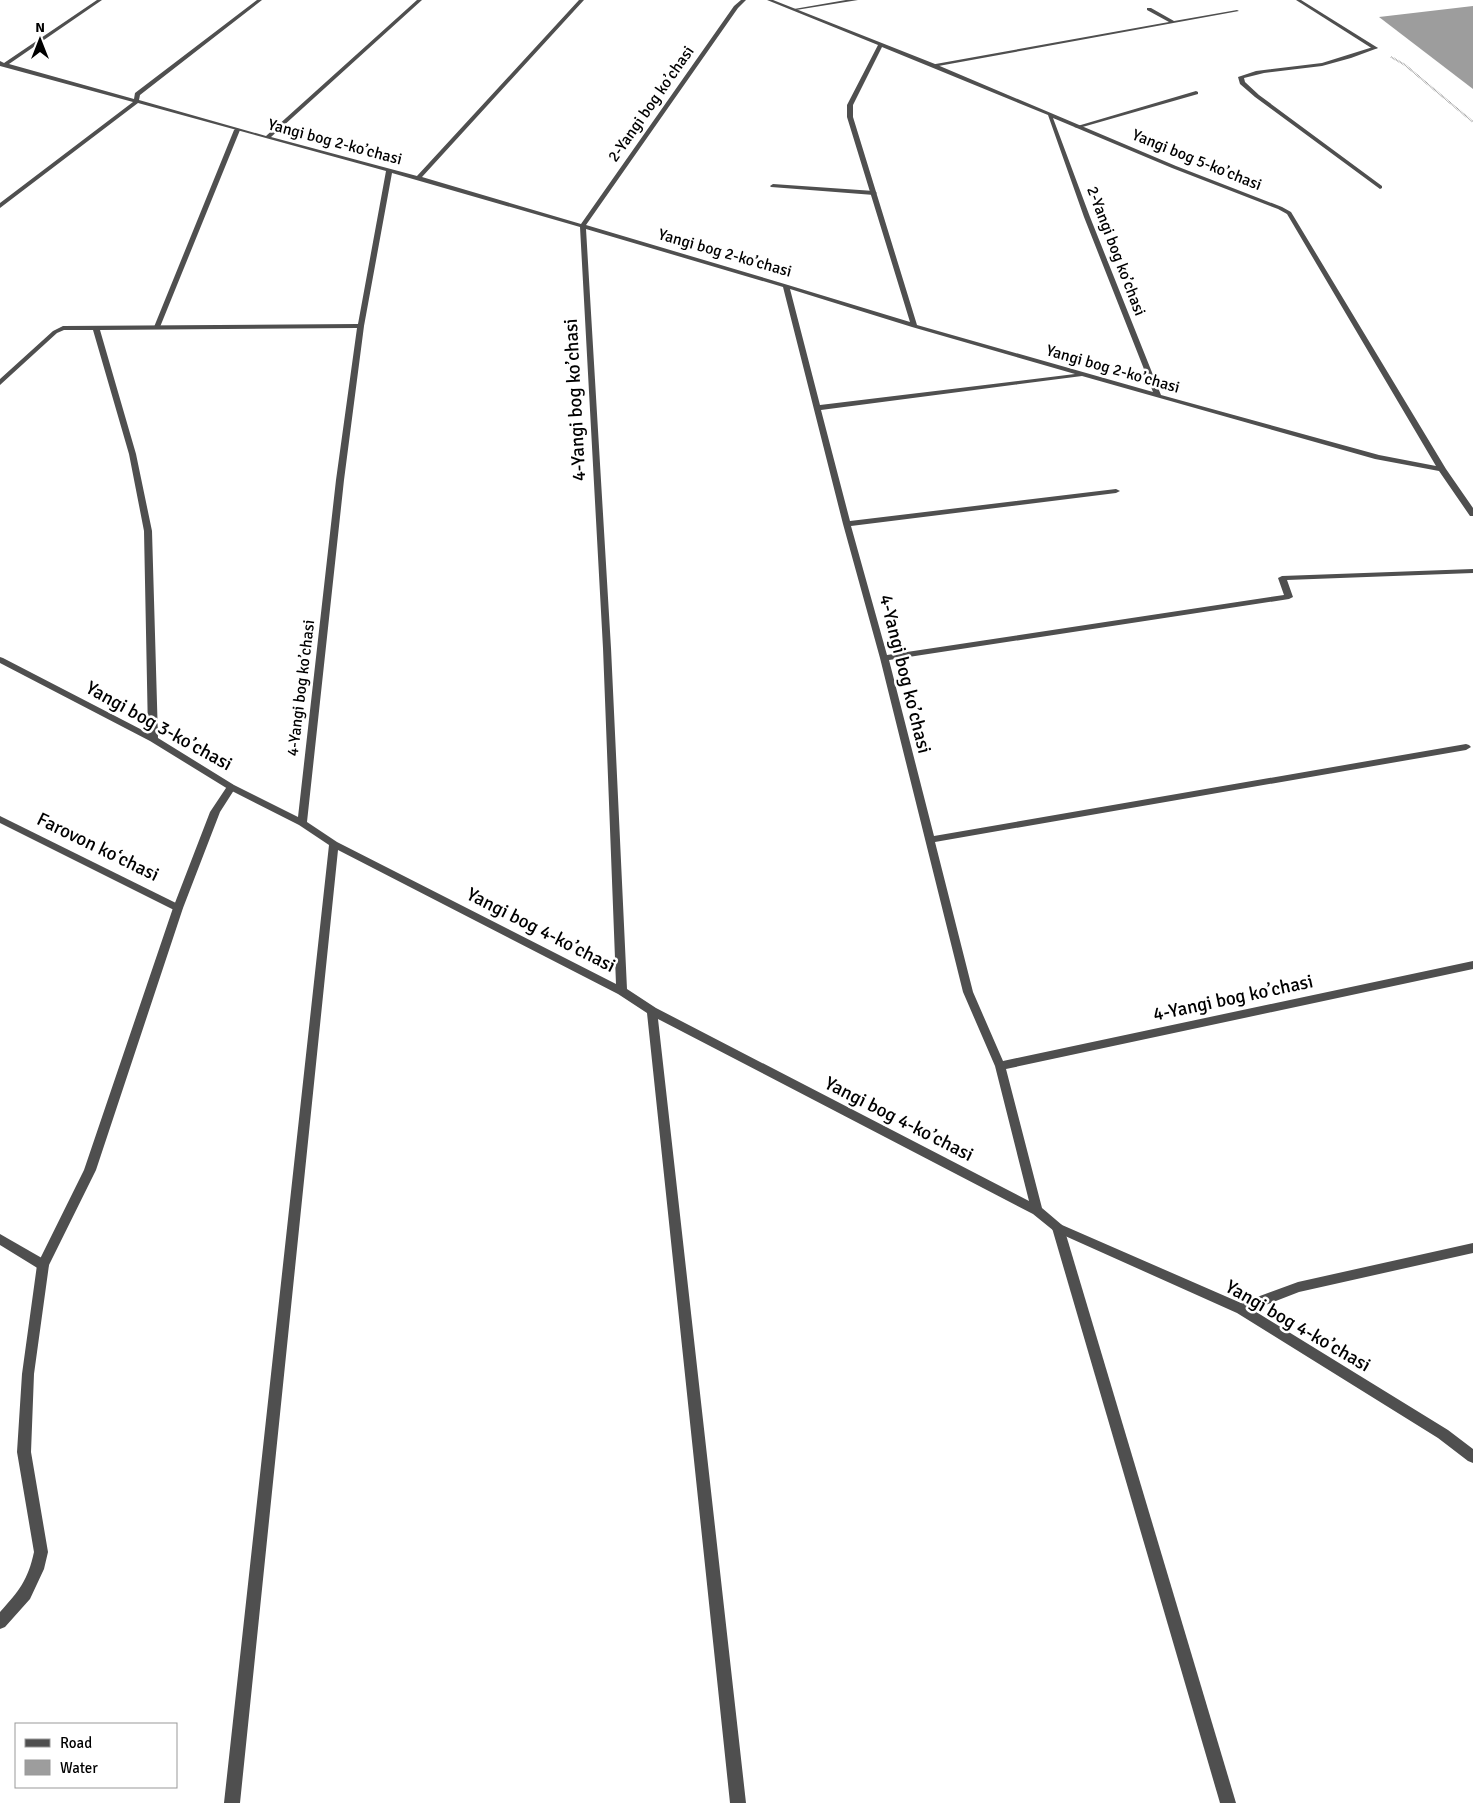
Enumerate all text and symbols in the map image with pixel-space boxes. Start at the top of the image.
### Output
north arrow [15,15,65,65]
text: N [35,19,45,36]
street label: 2-Yangi bog koʼchasi [603,42,699,166]
street label: Yangi bog 2-koʼchasi [266,114,404,170]
street label: Yangi bog 5-koʼchasi [1129,125,1265,195]
street label: 2-Yangi bog koʼchasi [1082,183,1150,319]
street label: Yangi bog 2-koʼchasi [656,224,794,282]
street label: 4-Yangi bog koʼchasi [559,318,591,482]
street label: Yangi bog 2-koʼchasi [1044,340,1182,398]
street label: 4-Yangi bog koʼchasi [874,592,936,756]
street label: 4-Yangi bog koʼchasi [283,619,319,757]
street label: Yangi bog 3-koʼchasi [81,676,237,776]
street label: Farovon koʻchasi [33,807,163,887]
street label: Yangi bog 4-koʼchasi [463,882,619,978]
street label: 4-Yangi bog koʼchasi [1151,969,1315,1027]
street label: Yangi bog 4-koʼchasi [821,1071,977,1167]
street label: Yangi bog 4-koʼchasi [1221,1275,1375,1377]
legend [15,1723,178,1788]
text: Road [60,1734,92,1752]
text: Water [60,1759,98,1777]

